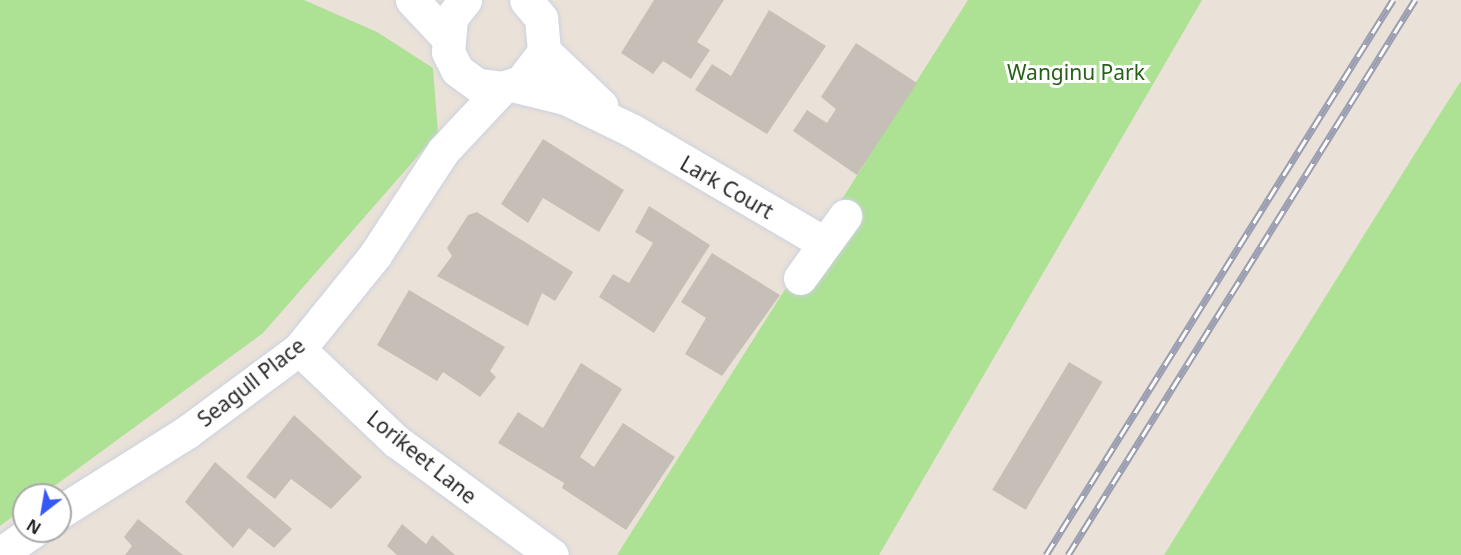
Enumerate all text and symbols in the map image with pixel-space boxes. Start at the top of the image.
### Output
park label: Wanginu Park [1007,59,1145,85]
street label: Lark Court [676,150,778,224]
street label: Seagull Place [192,332,310,432]
street label: Lorikeet Lane [362,405,482,509]
north arrow [12,483,72,543]
text: N [23,514,45,539]

